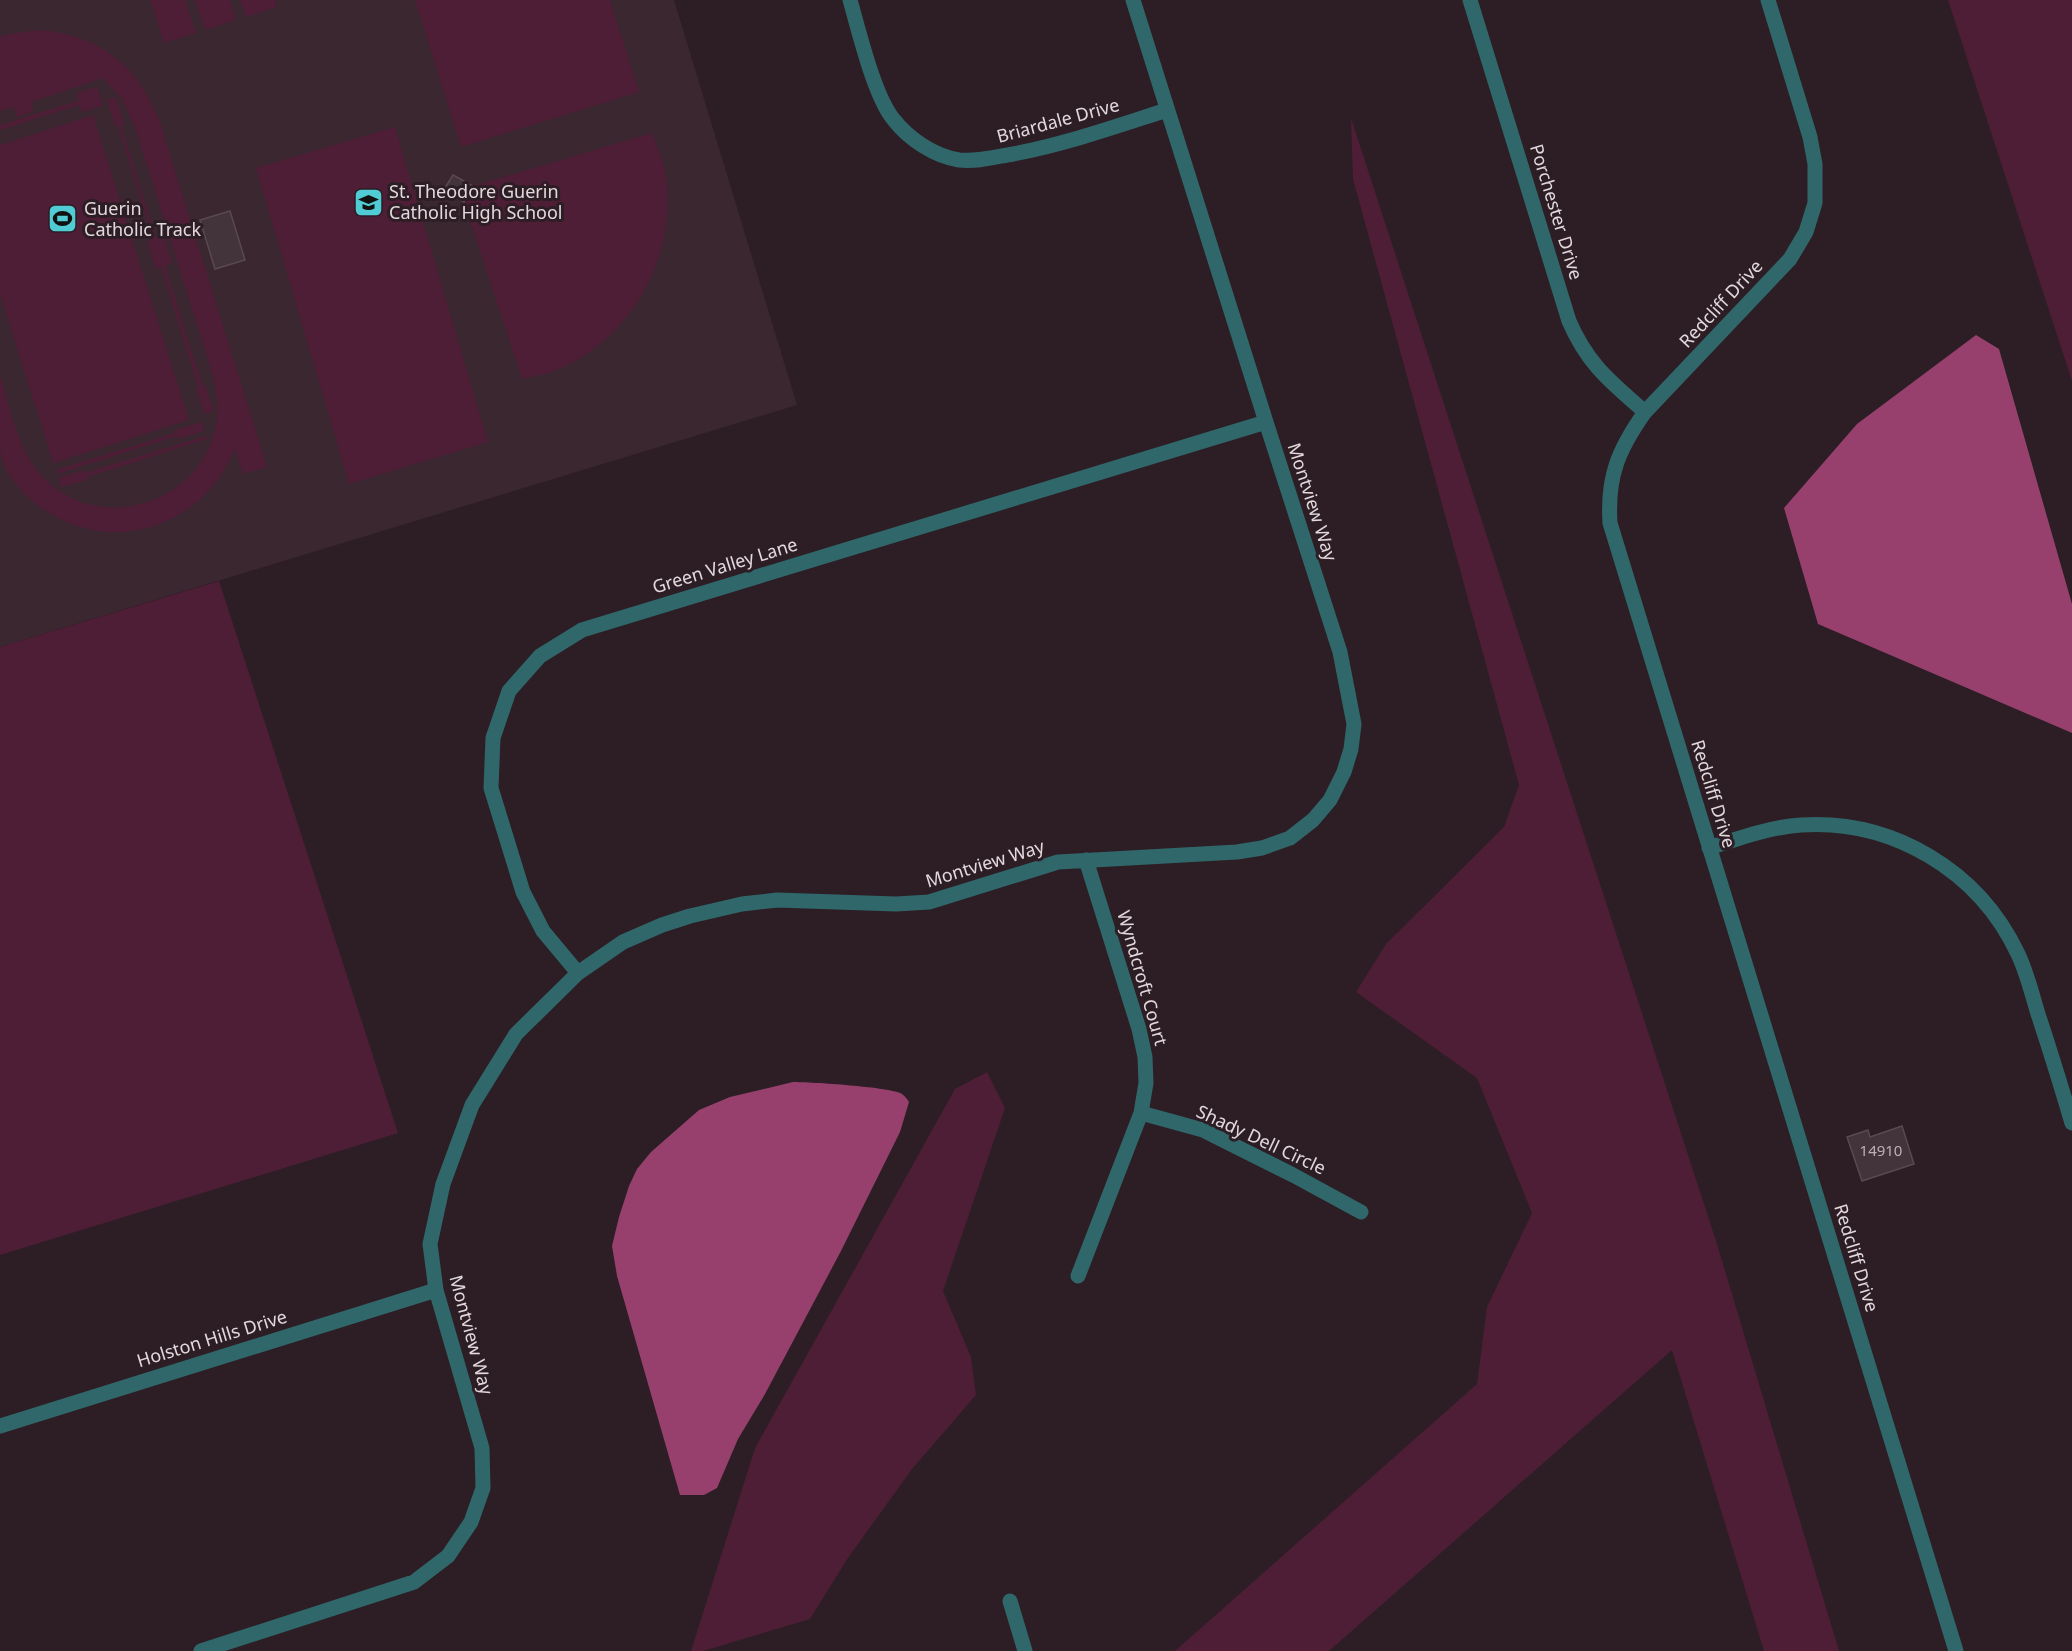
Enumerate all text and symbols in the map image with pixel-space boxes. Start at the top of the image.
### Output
street label: Briardale Drive [994,92,1122,148]
street label: Porchester Drive [1525,141,1589,282]
place label: St. Theodore Guerin Catholic High School [389,179,563,224]
school or university icon: St. Theodore Guerin Catholic High School [352,186,384,218]
place label: Guerin Catholic Track [84,196,202,241]
sports icon: Guerin Catholic Track [47,203,79,235]
street label: Redcliff Drive [1673,254,1767,352]
street label: Montview Way [1283,440,1344,565]
street label: Green Valley Lane [649,532,800,599]
street label: Redcliff Drive [1686,737,1742,851]
street label: Montview Way [922,833,1048,892]
street label: Wyndcroft Court [1112,907,1174,1049]
street label: Shady Dell Circle [1193,1099,1330,1180]
house number: 14910 [1860,1140,1902,1160]
street label: Redcliff Drive [1829,1201,1885,1315]
street label: Montview Way [444,1272,500,1398]
street label: Holston Hills Drive [134,1304,290,1372]

